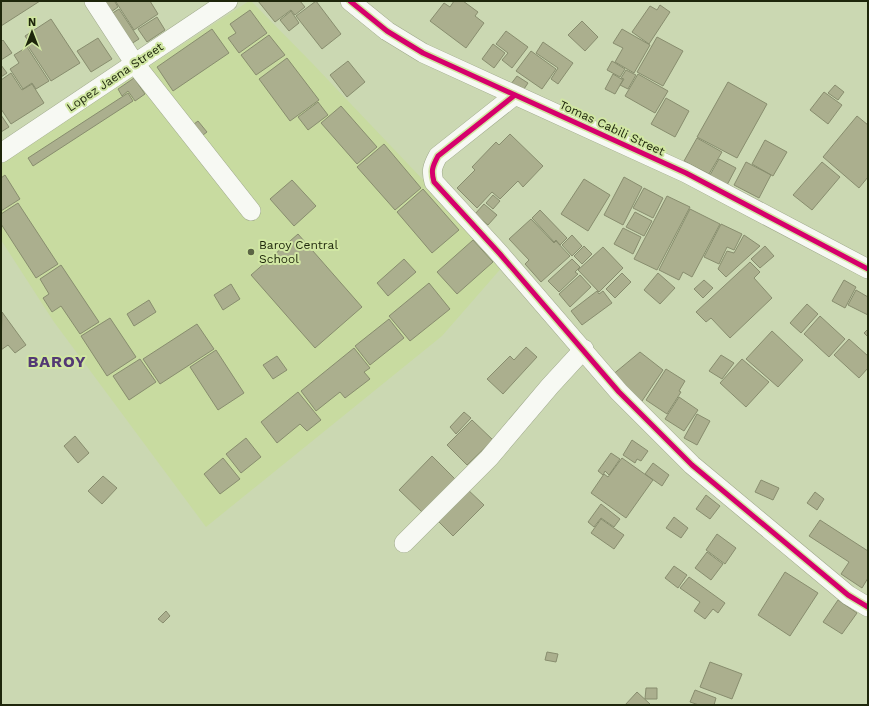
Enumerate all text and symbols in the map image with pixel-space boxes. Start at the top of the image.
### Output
north arrow [12,12,52,52]
text: N [28,16,36,29]
street label: Lopez Jaena Street [64,40,166,114]
street label: Tomas Cabili Street [557,97,667,159]
place label: Baroy Central School [259,238,338,266]
marker: Baroy Central School [246,247,256,257]
district label: BAROY [27,352,87,371]

